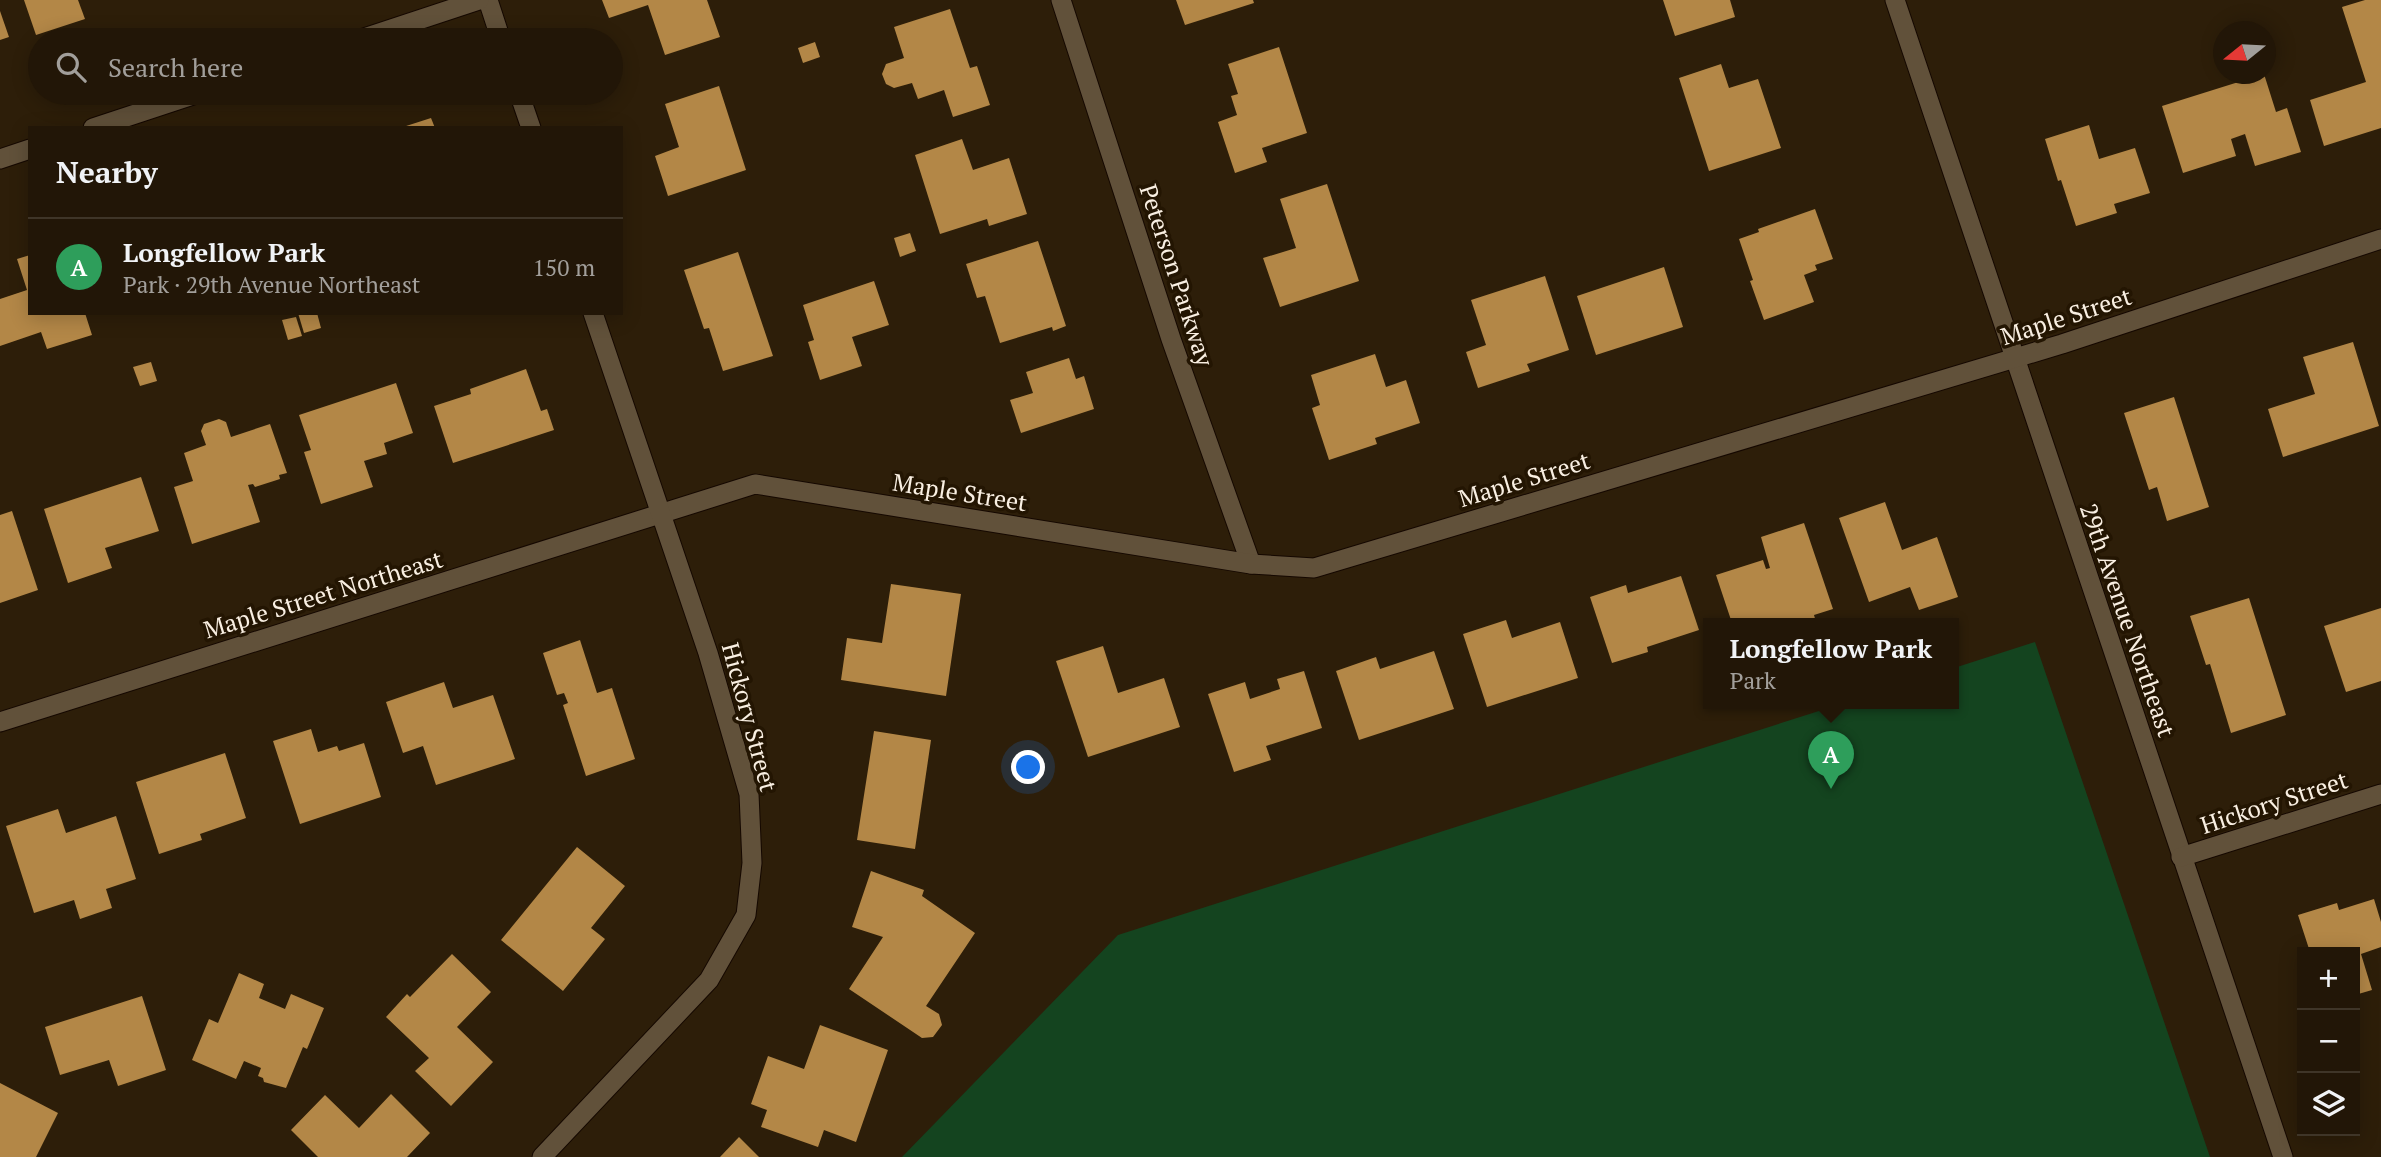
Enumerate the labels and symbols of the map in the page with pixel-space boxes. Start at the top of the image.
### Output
north arrow [2213,21,2276,84]
street label: Peterson Parkway [1133,180,1222,371]
street label: Maple Street [1997,280,2136,352]
street label: Maple Street [1454,444,1594,514]
street label: Maple Street [890,466,1030,518]
street label: 29th Avenue Northeast [2073,499,2183,741]
street label: Maple Street Northeast [200,542,446,646]
street label: Hickory Street [715,639,785,795]
pin: A [1808,731,1854,789]
your location [1011,750,1045,784]
street label: Hickory Street [2196,763,2352,841]

